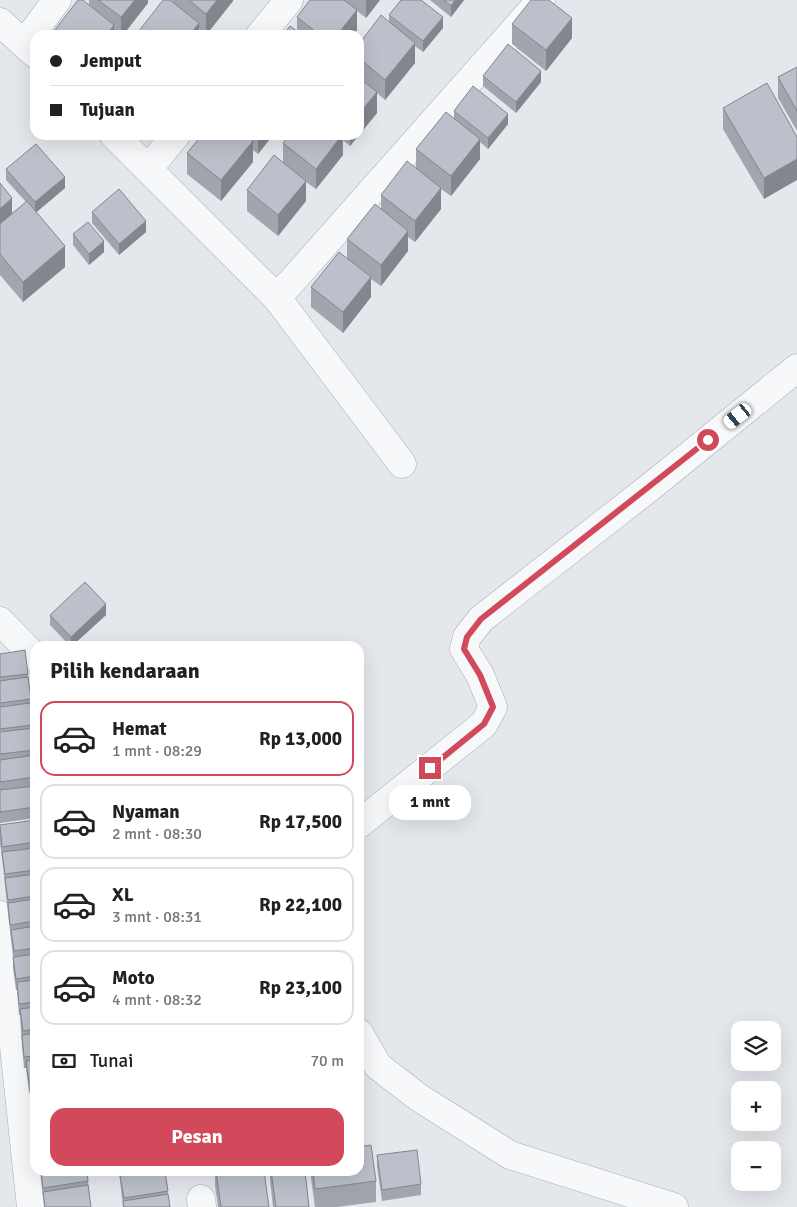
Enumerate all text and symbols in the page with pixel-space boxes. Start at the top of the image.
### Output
text: Jemput [80,49,142,73]
text: Tujuan [80,98,135,122]
car [721,401,754,431]
route start [697,429,719,451]
text: Pilih kendaraan [50,657,200,684]
icon: car [52,716,97,761]
text: Hemat [112,717,167,741]
text: Rp 13,000 [259,727,342,751]
text: 1 mnt · 08:29 [112,741,202,761]
route end [419,757,441,779]
callout: 1 mnt [389,786,471,820]
text: 1 mnt [410,792,450,812]
icon: car [52,799,97,844]
text: Nyaman [112,800,180,824]
text: Rp 17,500 [259,810,342,834]
text: 2 mnt · 08:30 [112,824,202,844]
icon: car [52,882,97,927]
text: XL [112,883,134,907]
text: Rp 22,100 [259,893,342,917]
text: 3 mnt · 08:31 [112,907,202,927]
icon: car [52,965,97,1010]
text: Moto [112,966,155,990]
text: Rp 23,100 [259,976,342,1000]
text: 4 mnt · 08:32 [112,990,202,1010]
map controls [731,1021,781,1191]
button: layers [731,1021,781,1071]
icon: cash [50,1047,78,1075]
text: Tunai [90,1049,133,1073]
text: 70 m [310,1051,344,1071]
button: + [731,1081,781,1131]
button: Pesan [50,1108,344,1166]
button: − [731,1141,781,1191]

